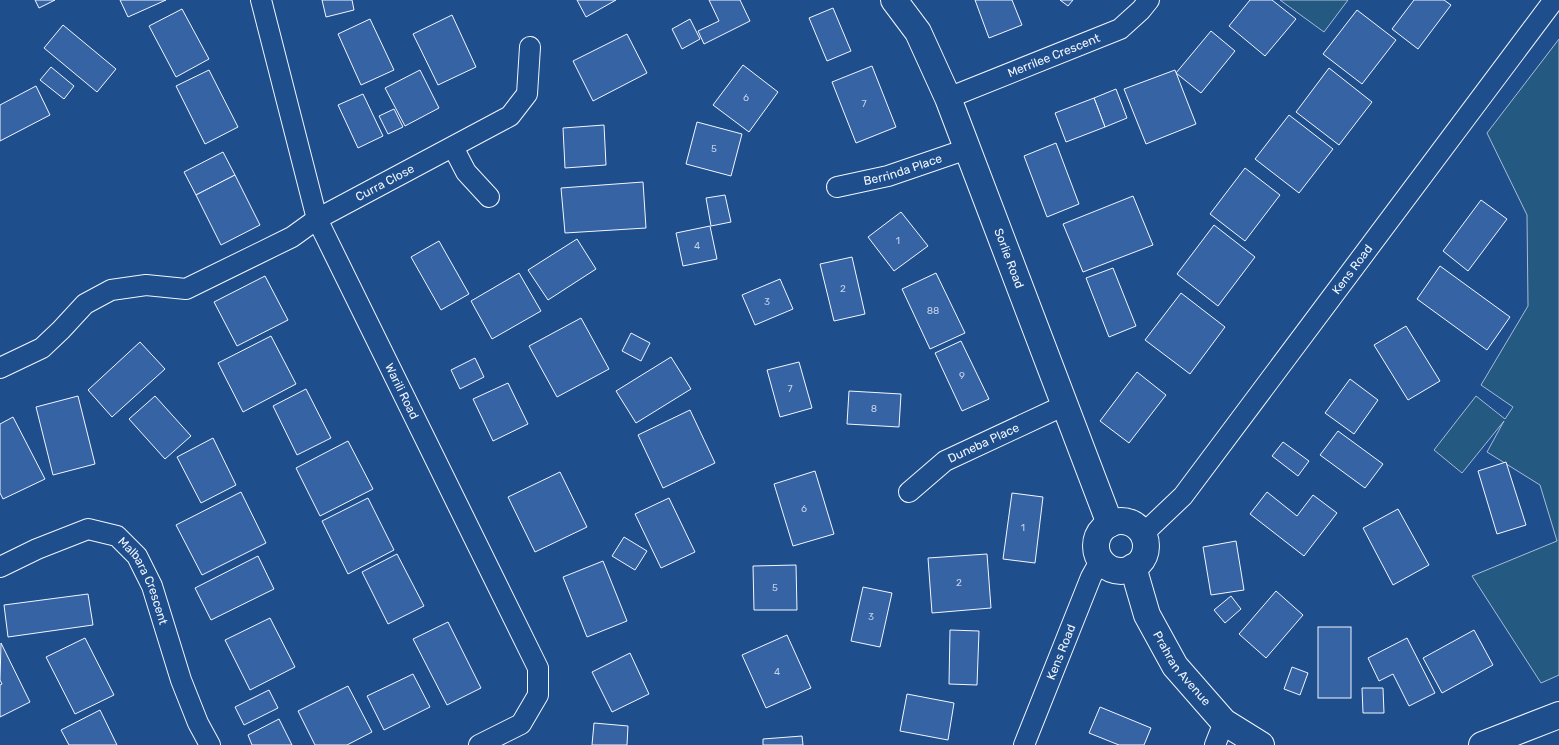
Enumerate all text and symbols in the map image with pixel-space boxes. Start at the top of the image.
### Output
street label: Merrilee Crescent [1006,31,1102,80]
house number: 6 [743,92,749,104]
house number: 7 [861,98,867,110]
house number: 5 [711,143,717,155]
street label: Berrinda Place [862,151,944,188]
street label: Curra Close [353,161,417,204]
street label: Sorlie Road [991,226,1027,290]
house number: 1 [896,235,900,247]
house number: 4 [694,240,700,252]
street label: Kens Road [1329,242,1376,297]
house number: 2 [840,283,846,295]
house number: 3 [764,296,770,308]
house number: 88 [927,305,939,317]
street label: Warili Road [382,361,421,422]
house number: 9 [959,370,965,382]
house number: 7 [787,383,793,395]
house number: 8 [871,403,877,415]
street label: Duneba Place [946,420,1022,466]
house number: 6 [801,503,807,515]
house number: 1 [1021,522,1025,534]
street label: Malbara Crescent [115,534,171,627]
house number: 2 [956,577,962,589]
house number: 5 [772,582,778,594]
house number: 3 [868,611,874,623]
street label: Kens Road [1044,622,1078,682]
street label: Prahran Avenue [1150,629,1214,709]
house number: 4 [774,666,780,678]

